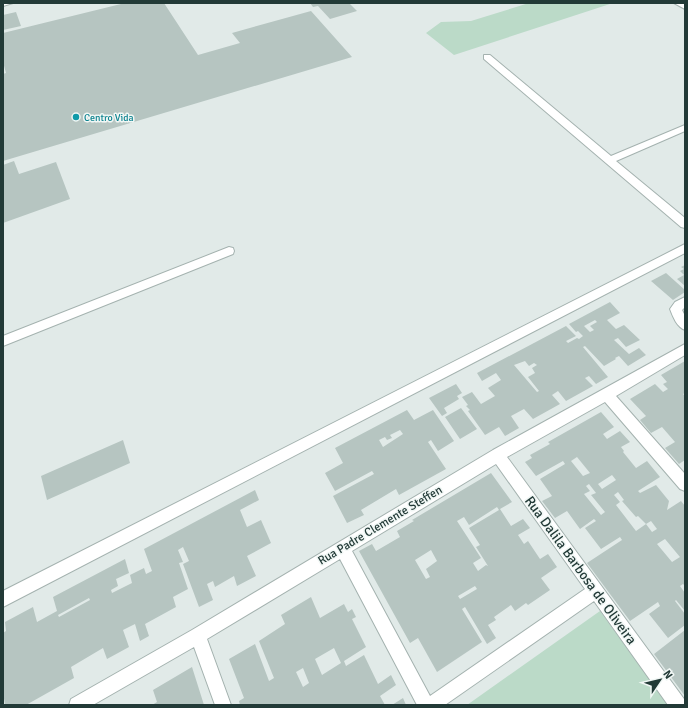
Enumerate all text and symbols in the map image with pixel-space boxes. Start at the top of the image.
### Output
marker: Centro Vida [71,112,81,122]
place label: Centro Vida [84,112,134,124]
street label: Rua Padre Clemente Steffen [315,482,445,569]
street label: Rua Dalila Barbosa de Oliveira [521,493,640,648]
north arrow [640,660,680,700]
text: N [660,668,675,681]

